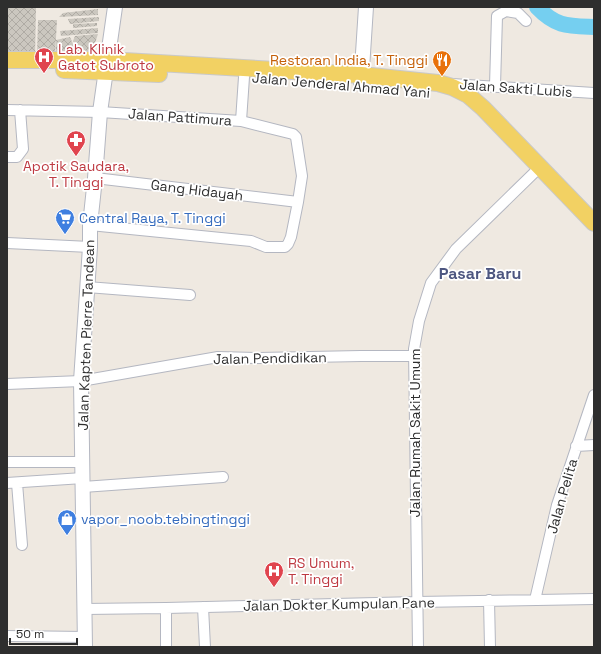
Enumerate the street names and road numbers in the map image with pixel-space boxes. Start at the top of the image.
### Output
street label: Jalan Jenderal Ahmad Yani [251,68,431,102]
street label: Jalan Sakti Lubis [459,75,573,101]
street label: Jalan Pattimura [128,104,232,130]
street label: Gang Hidayah [150,175,244,205]
street label: Jalan Kapten Pierre Tandean [74,239,98,431]
street label: Jalan Pendidikan [213,348,327,368]
street label: Jalan Rumah Sakit Umum [406,349,424,517]
street label: Jalan Pelita [543,456,581,536]
street label: Jalan Dokter Kumpulan Pane [243,593,435,615]

